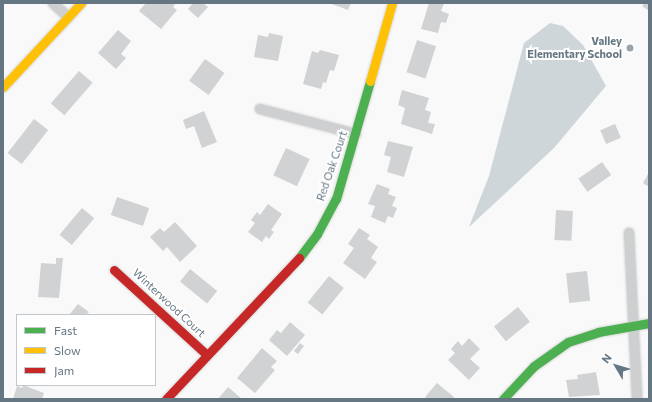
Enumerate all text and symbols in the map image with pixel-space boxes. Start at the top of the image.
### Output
place label: Valley Elementary School [527,35,622,61]
marker: Valley Elementary School [625,43,635,53]
street label: Red Oak Court [314,129,350,203]
street label: Winterwood Court [130,266,208,340]
legend [16,314,156,386]
text: Fast [54,323,77,337]
text: Slow [54,343,81,357]
north arrow [596,346,636,386]
text: N [598,351,614,366]
text: Jam [54,363,74,377]

